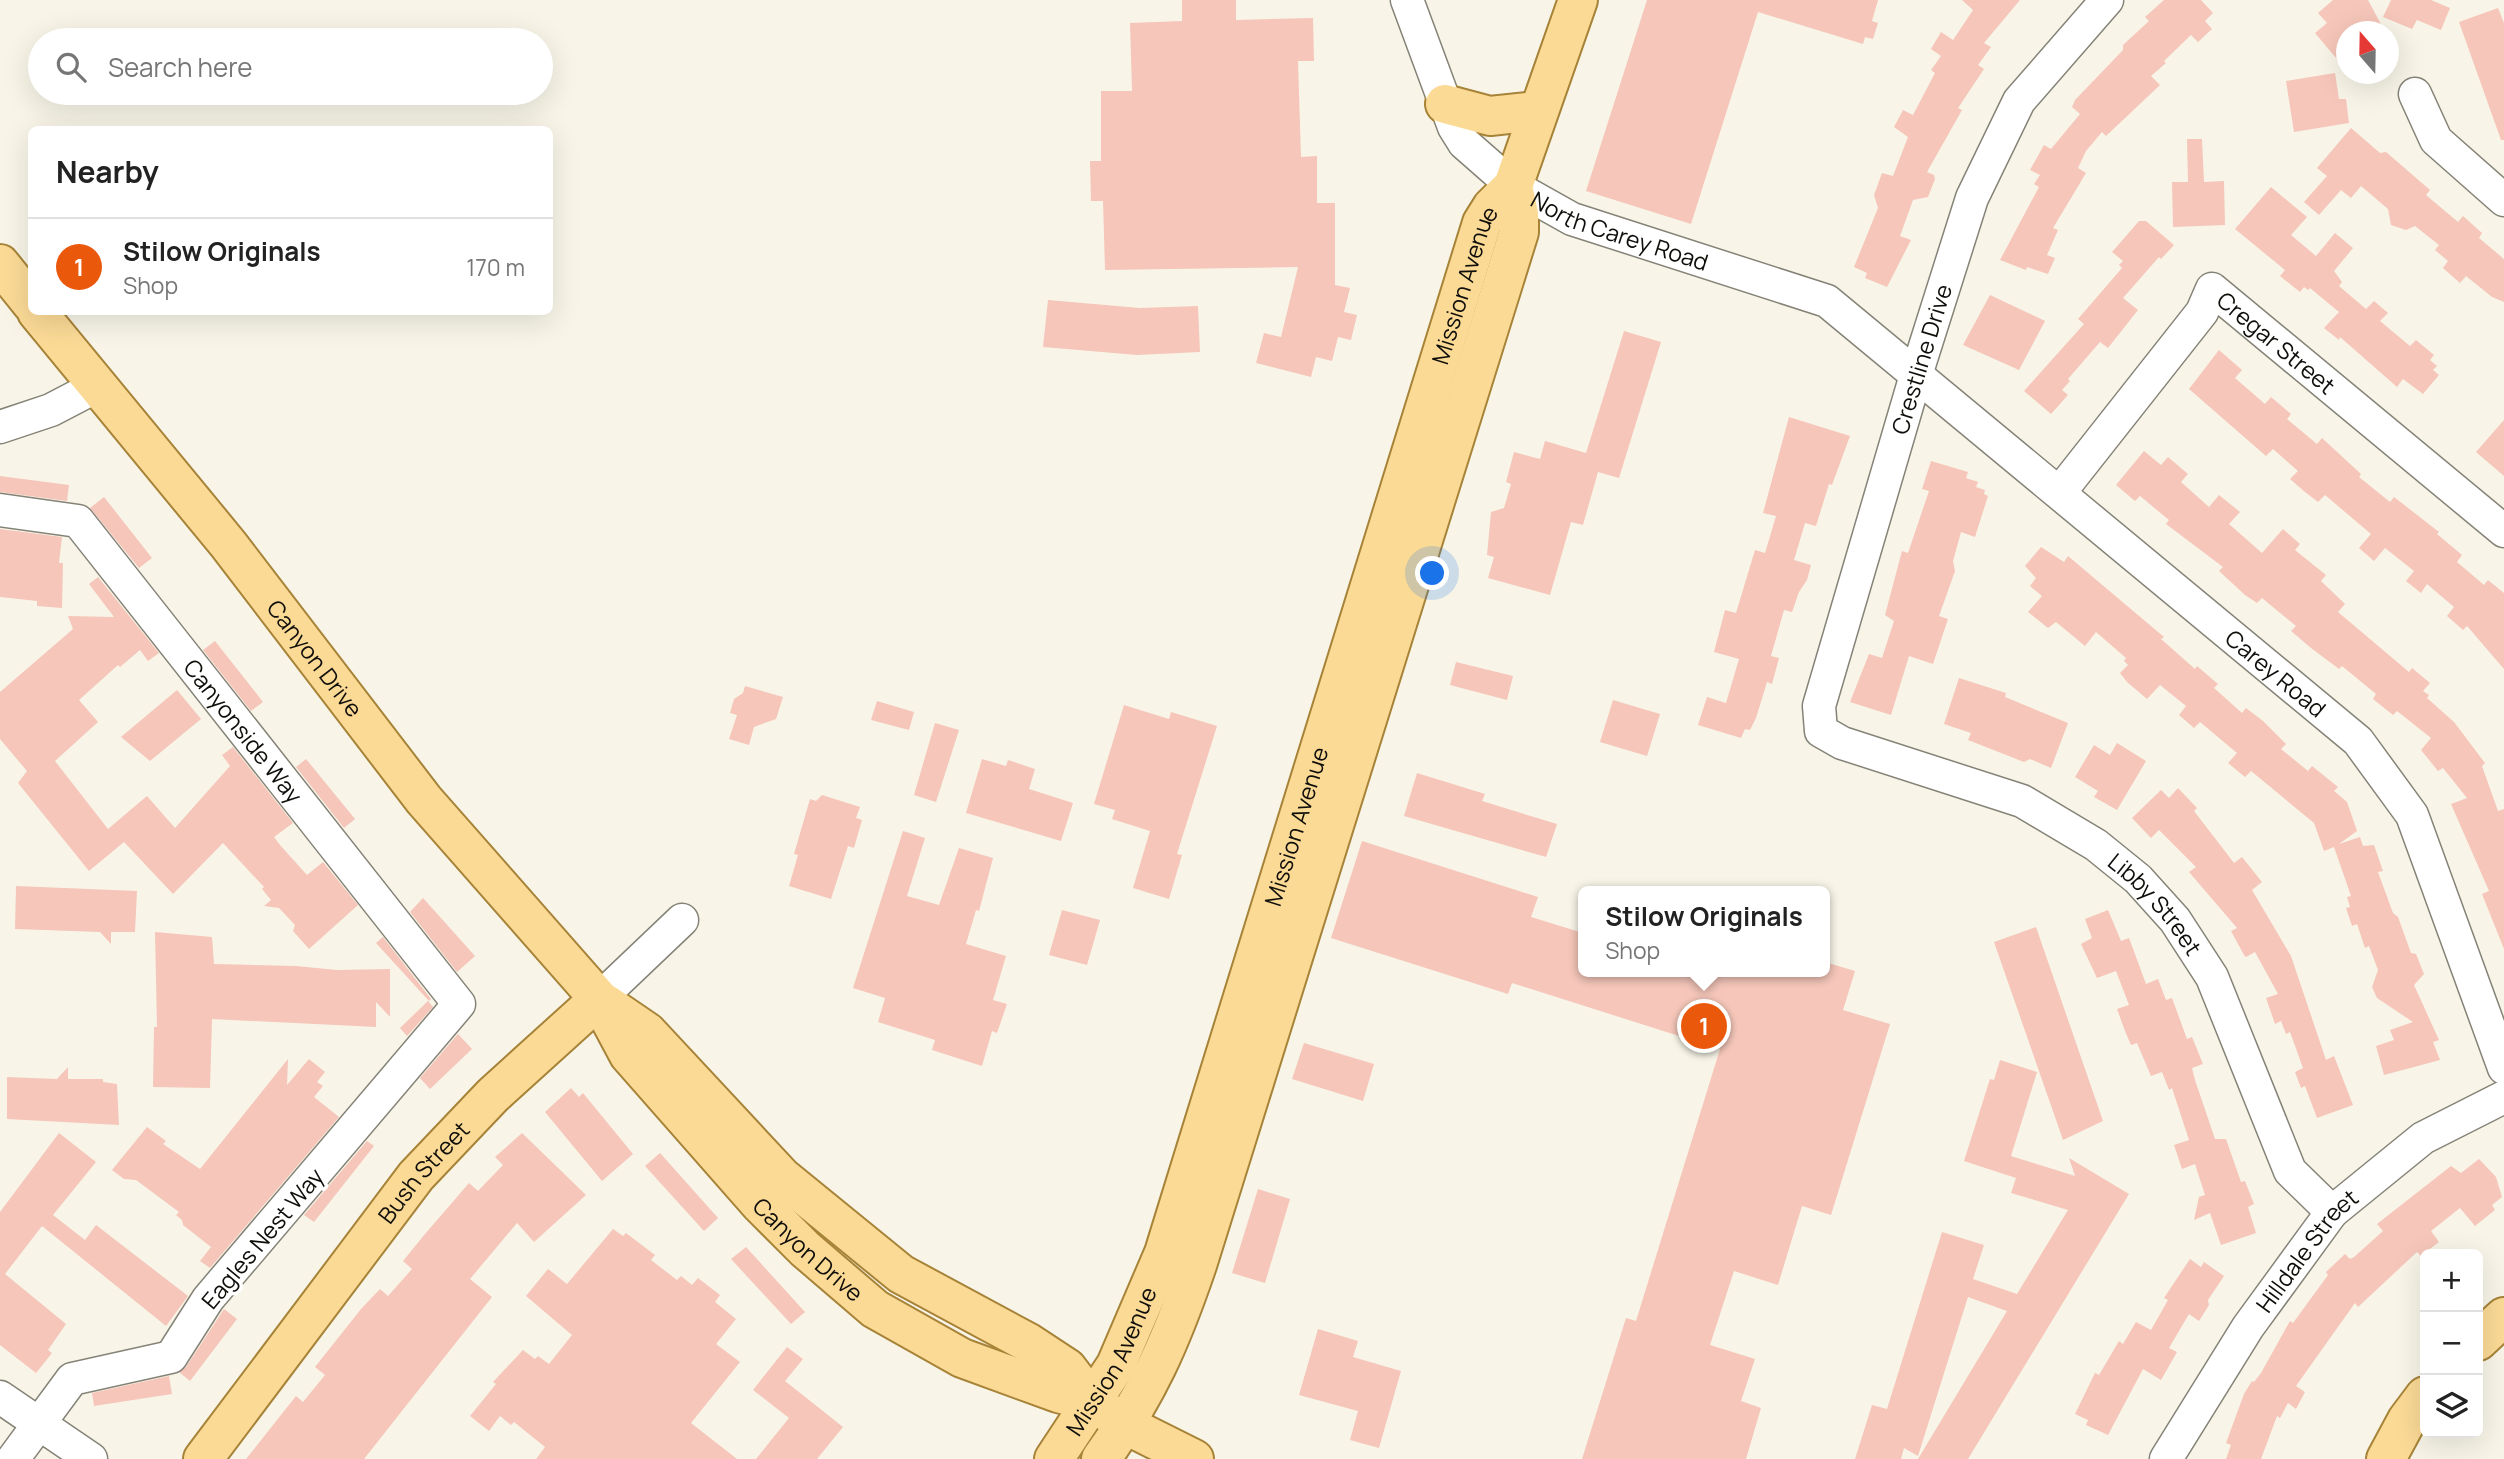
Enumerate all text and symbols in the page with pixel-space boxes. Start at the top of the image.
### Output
north arrow [2336,21,2399,84]
search box [28,28,553,105]
icon: search [52,48,90,86]
text: Search here [108,49,253,85]
text: Nearby [56,151,159,192]
street label: North Carey Road [1525,183,1712,278]
street label: Mission Avenue [1423,199,1505,368]
text: Stilow Originals [123,233,321,269]
text: 1 [74,251,84,283]
text: 170 m [466,251,525,283]
text: Shop [123,269,178,301]
street label: Crestline Drive [1883,280,1959,438]
street label: Cregar Street [2210,284,2342,401]
your location [1415,556,1449,590]
street label: Canyon Drive [260,593,370,723]
street label: Carey Road [2219,622,2333,724]
street label: Canyonside Way [177,652,310,810]
street label: Mission Avenue [1256,743,1335,910]
street label: Libby Street [2102,845,2210,961]
popup [1578,886,1830,977]
text: Stilow Originals [1605,898,1803,934]
text: Shop [1605,934,1660,966]
pin: 1 [1681,1000,1727,1052]
street label: Bush Street [370,1114,476,1230]
street label: Eagles Nest Way [194,1161,330,1315]
street label: Hilldale Street [2248,1181,2364,1319]
street label: Canyon Drive [746,1190,870,1308]
map controls [2420,1249,2483,1438]
button: + [2420,1249,2483,1312]
street label: Mission Avenue [1058,1282,1164,1441]
button: − [2420,1312,2483,1375]
button: layers [2420,1375,2483,1438]

